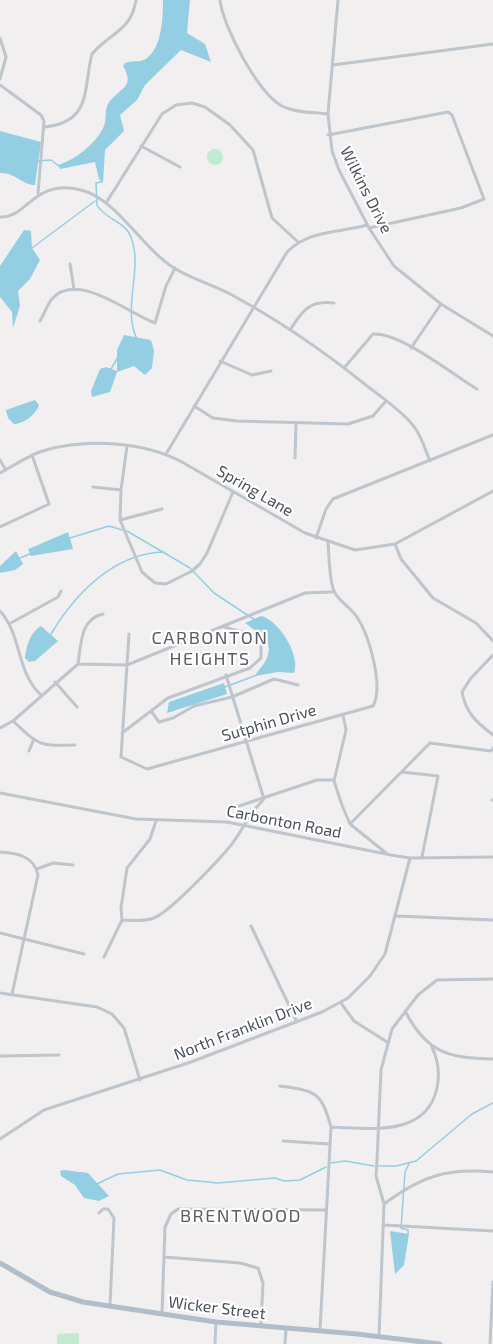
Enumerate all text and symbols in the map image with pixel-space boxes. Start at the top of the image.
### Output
street label: Wilkins Drive [336,143,396,237]
street label: Spring Lane [213,461,297,521]
district label: CARBONTON HEIGHTS [152,627,268,670]
street label: Sutphin Drive [219,700,319,746]
street label: Carbonton Road [225,801,343,843]
street label: North Franklin Drive [171,994,315,1064]
district label: BRENTWOOD [180,1205,302,1227]
street label: Wicker Street [167,1293,267,1323]

